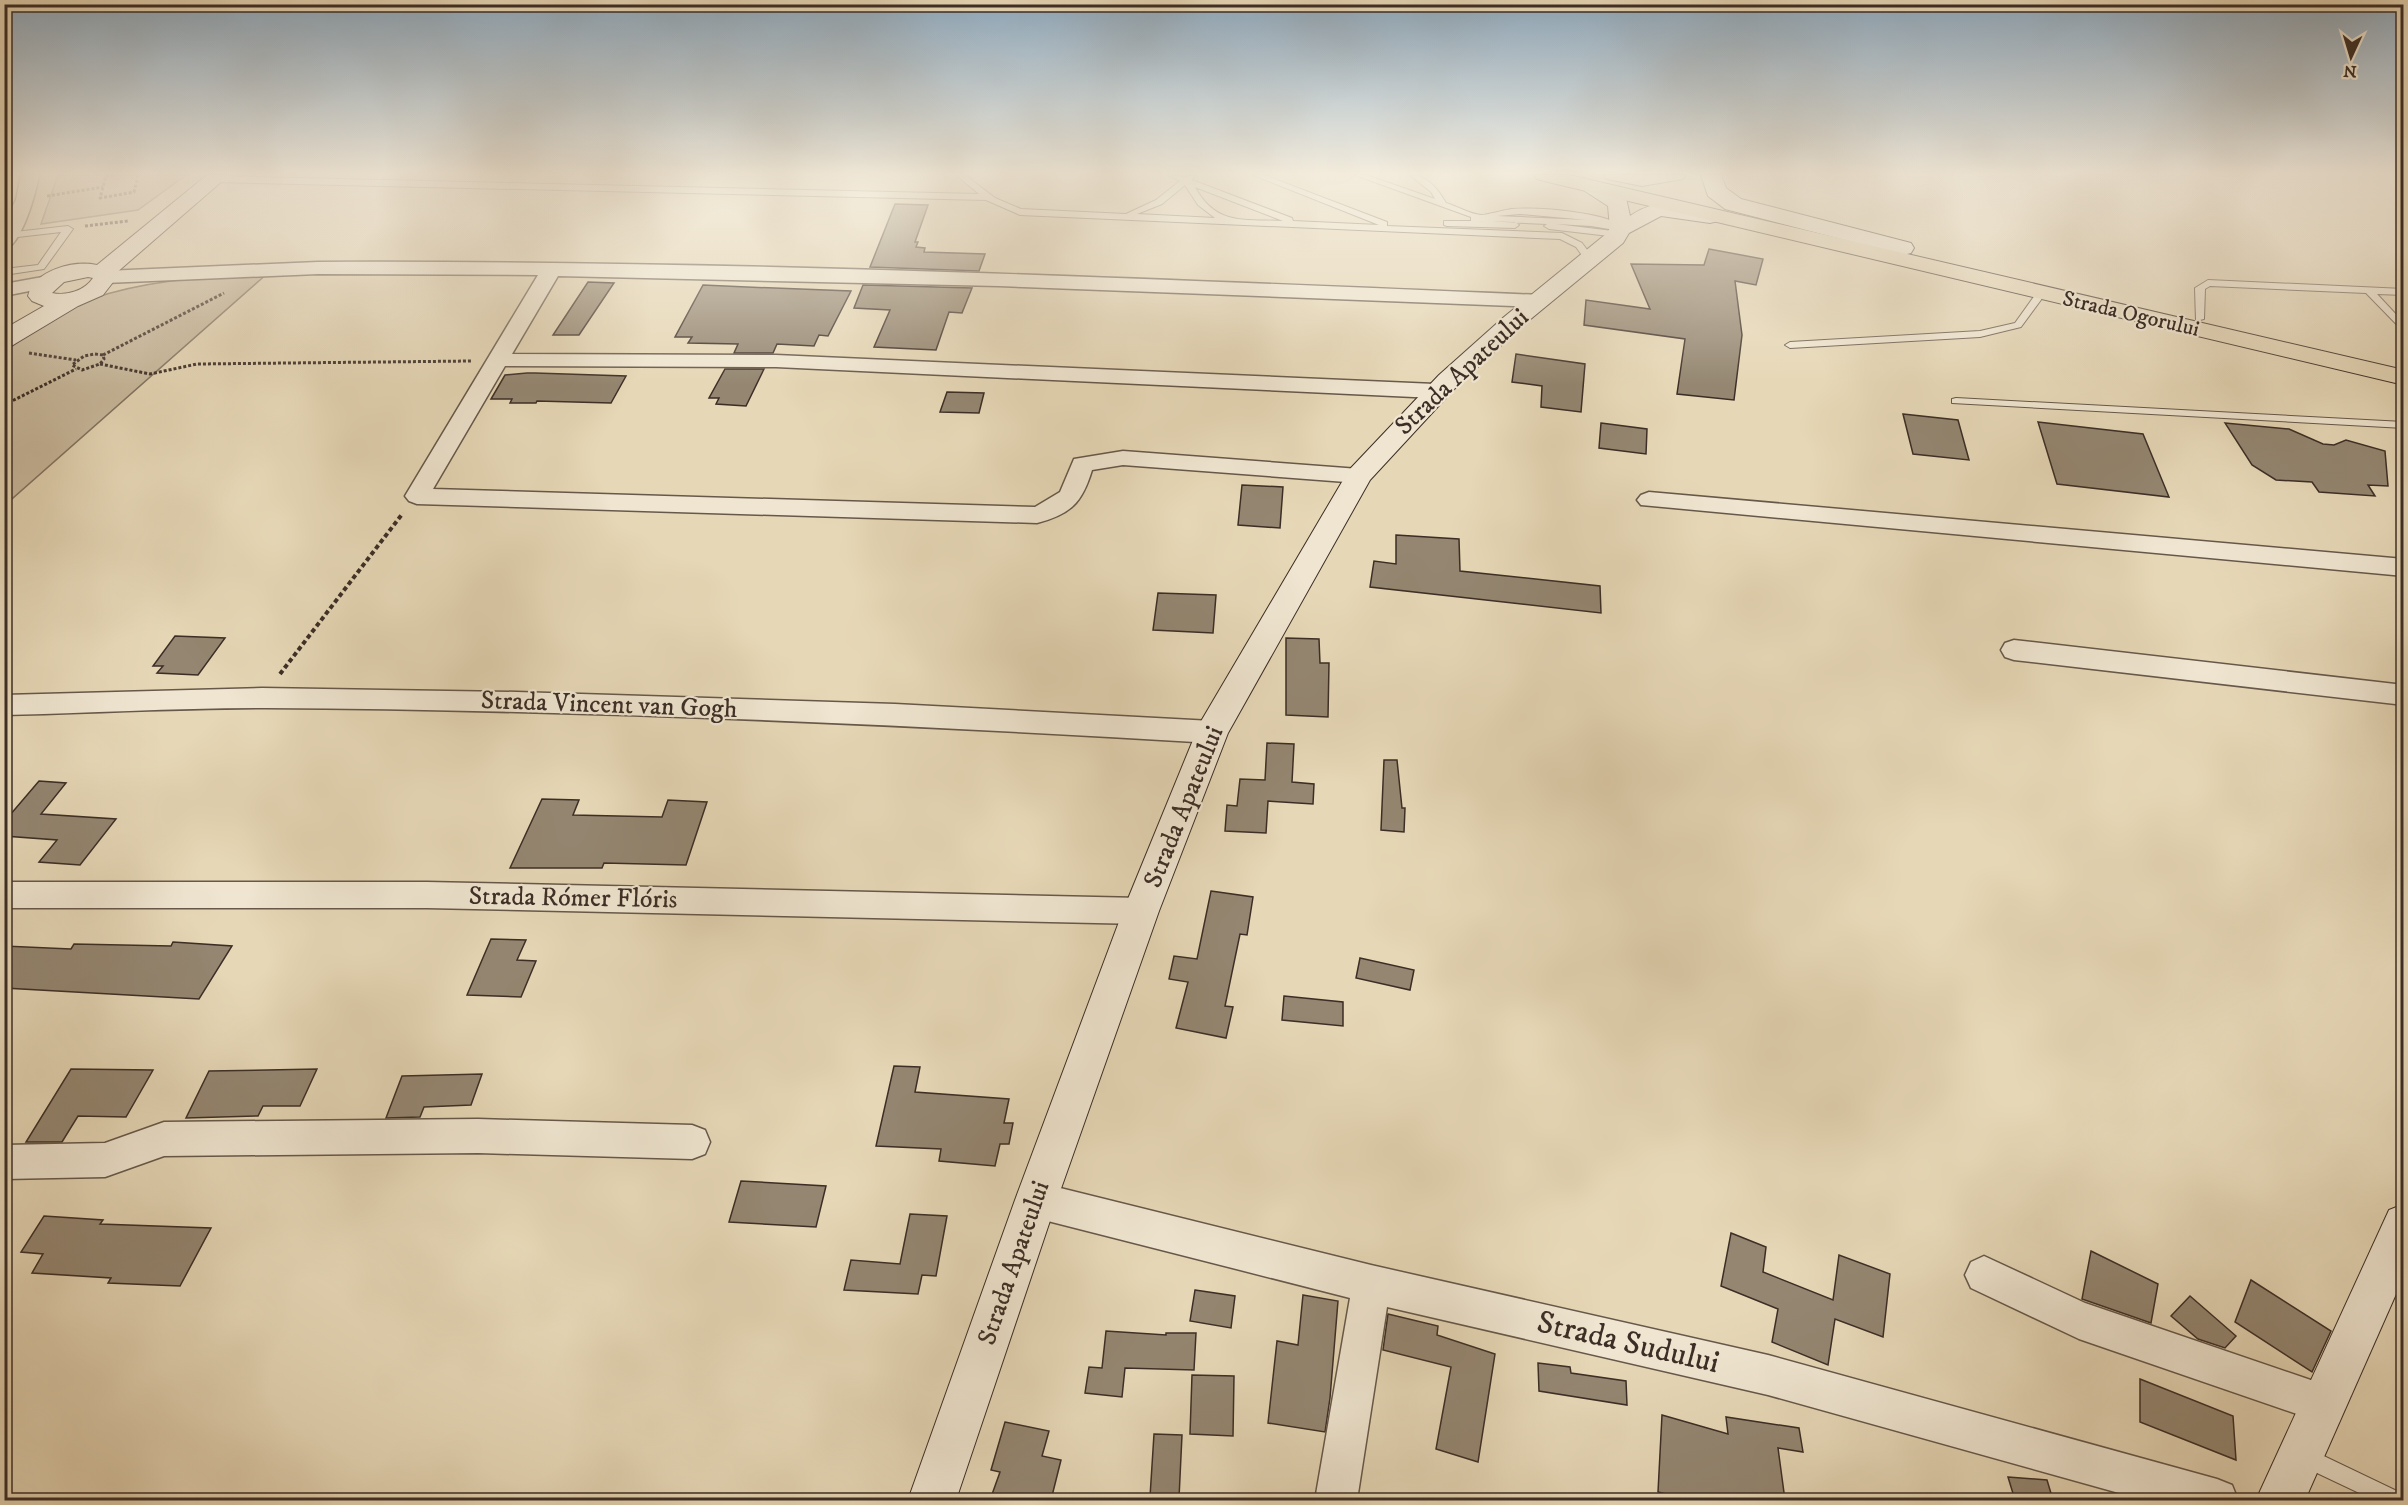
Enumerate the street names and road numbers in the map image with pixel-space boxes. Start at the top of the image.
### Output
street label: Strada Ogorului [2060,285,2202,343]
street label: Strada Apateului [1388,301,1536,443]
street label: Strada Vincent van Gogh [480,684,738,726]
street label: Strada Apateului [1137,721,1231,893]
street label: Strada Rómer Flóris [468,880,678,916]
street label: Strada Apateului [970,1177,1058,1349]
street label: Strada Sudului [1533,1303,1723,1383]

